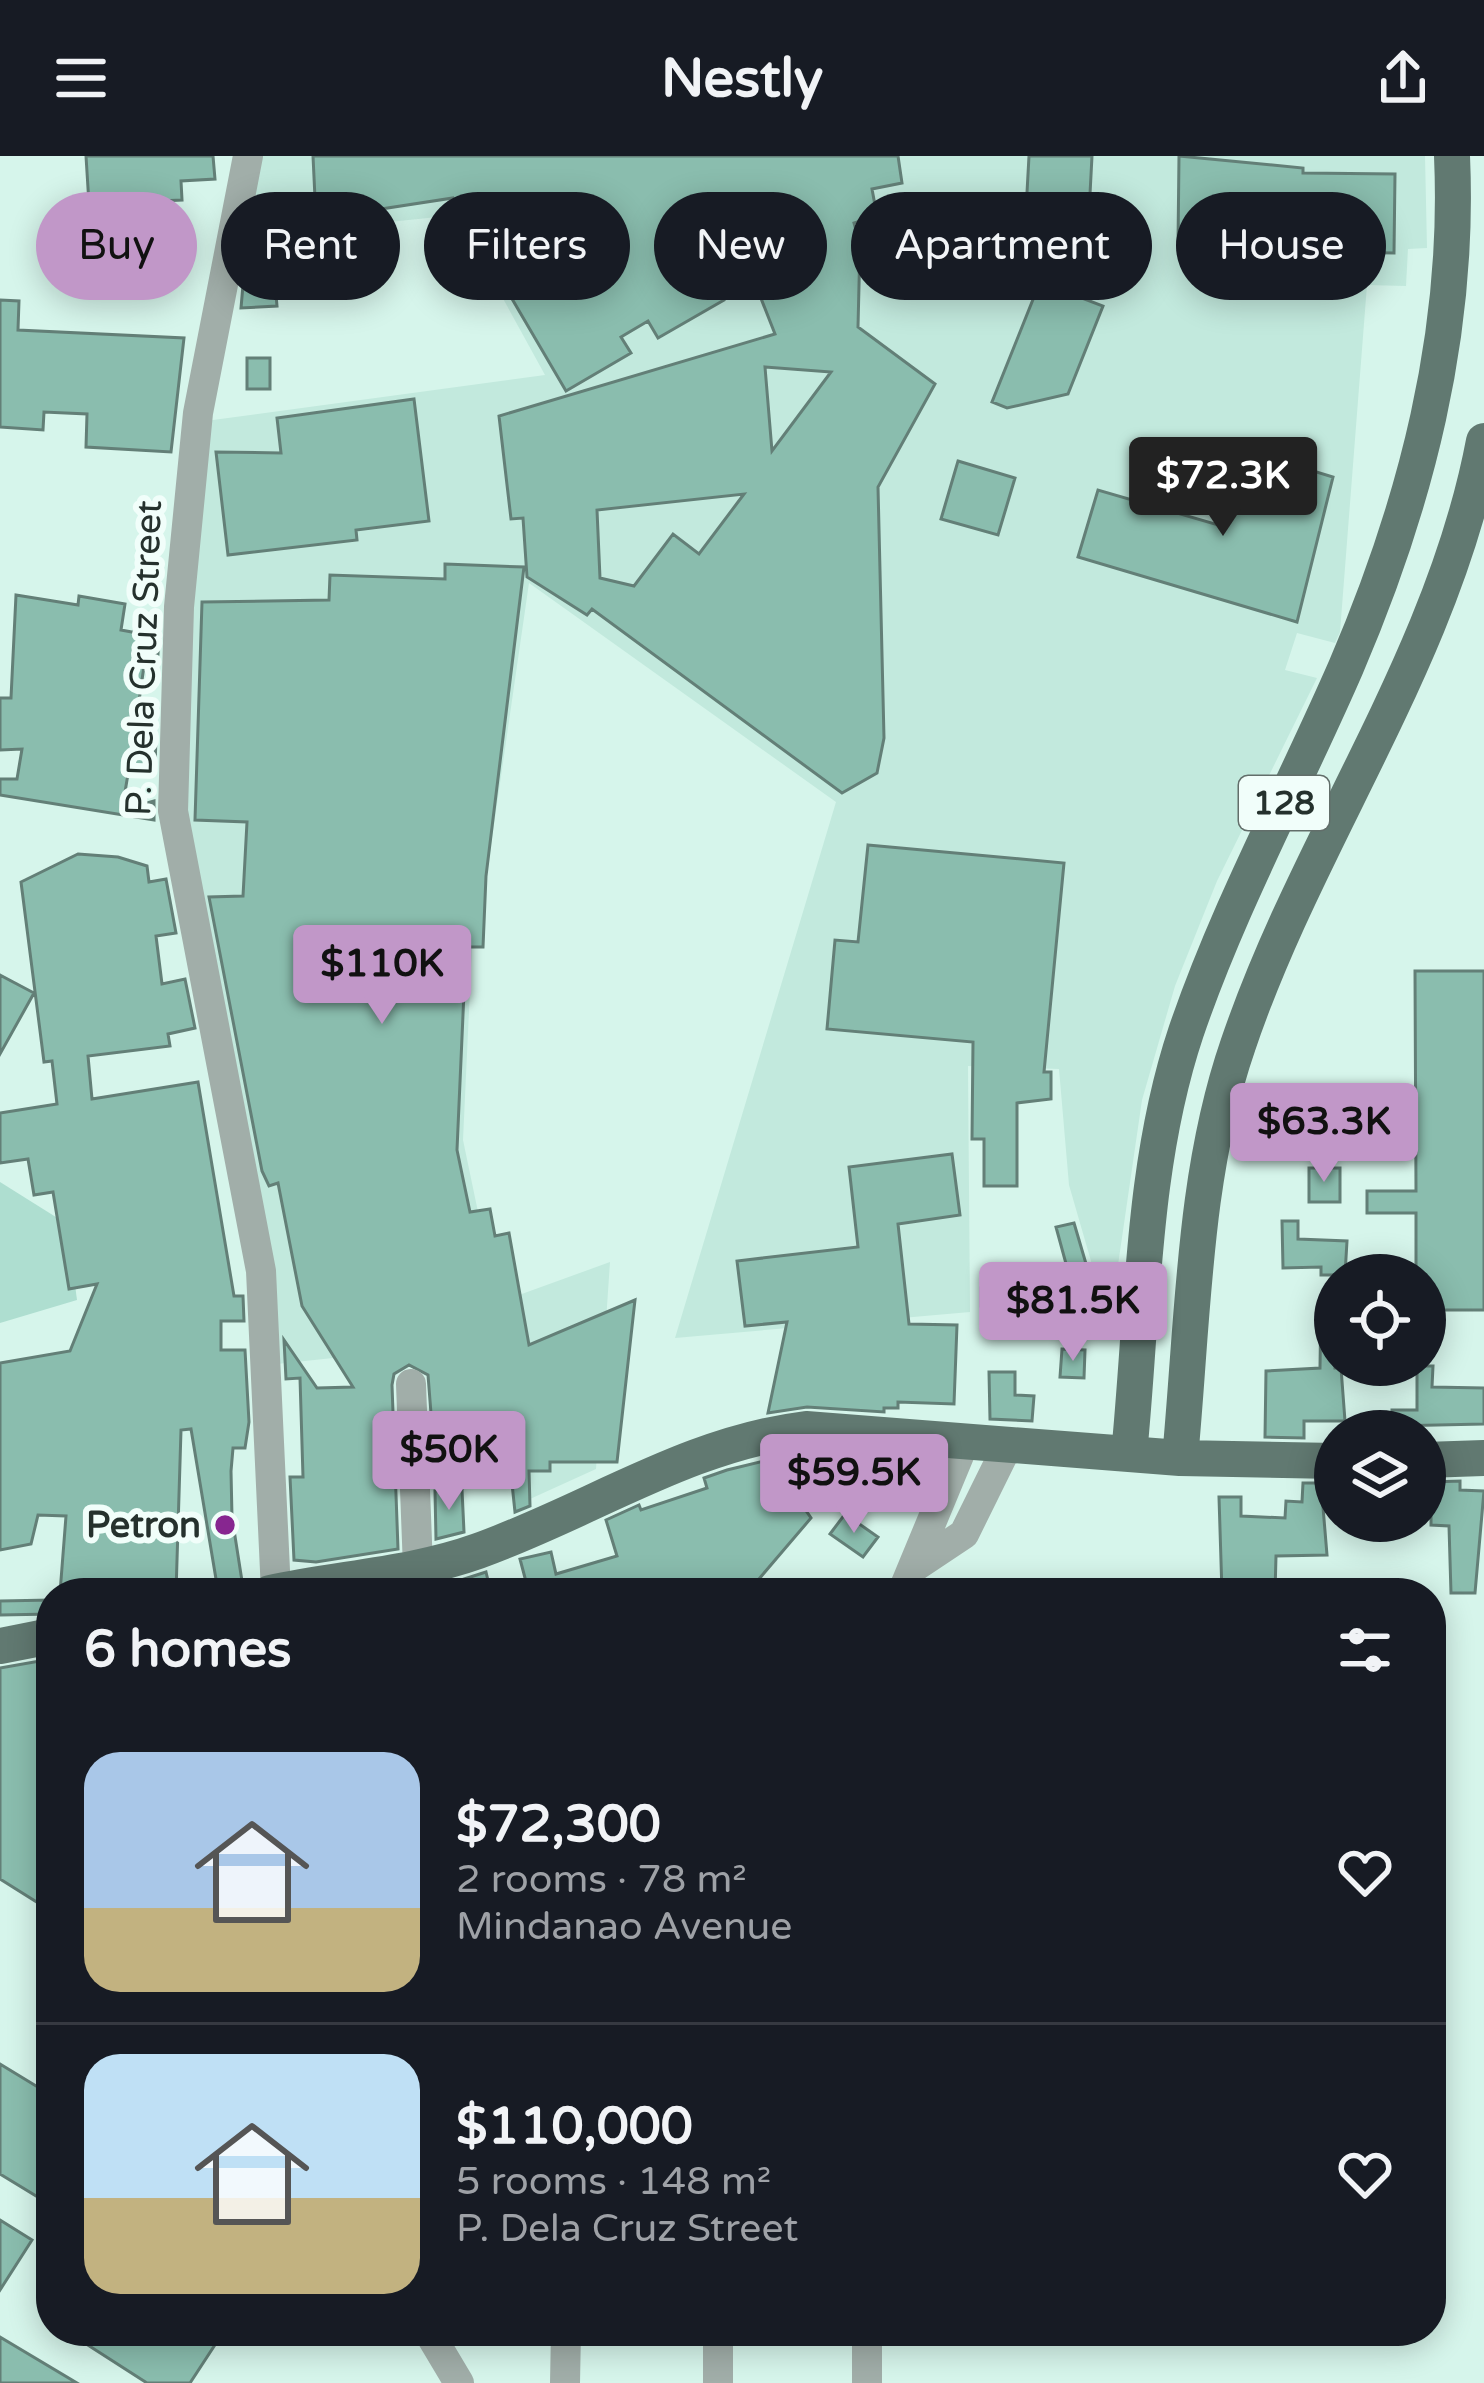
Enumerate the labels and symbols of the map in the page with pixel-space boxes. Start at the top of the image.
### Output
pin: $72.3K [1125,437,1321,539]
street label: P. Dela Cruz Street [117,499,171,817]
road number: 128 [1239,776,1329,830]
pin: $110K [298,925,466,1027]
pin: $63.3K [1226,1083,1422,1185]
pin: $81.5K [975,1262,1171,1364]
pin: $50K [378,1411,520,1513]
pin: $59.5K [756,1434,952,1536]
place label: Petron [86,1504,201,1547]
marker: Petron [212,1512,238,1538]

